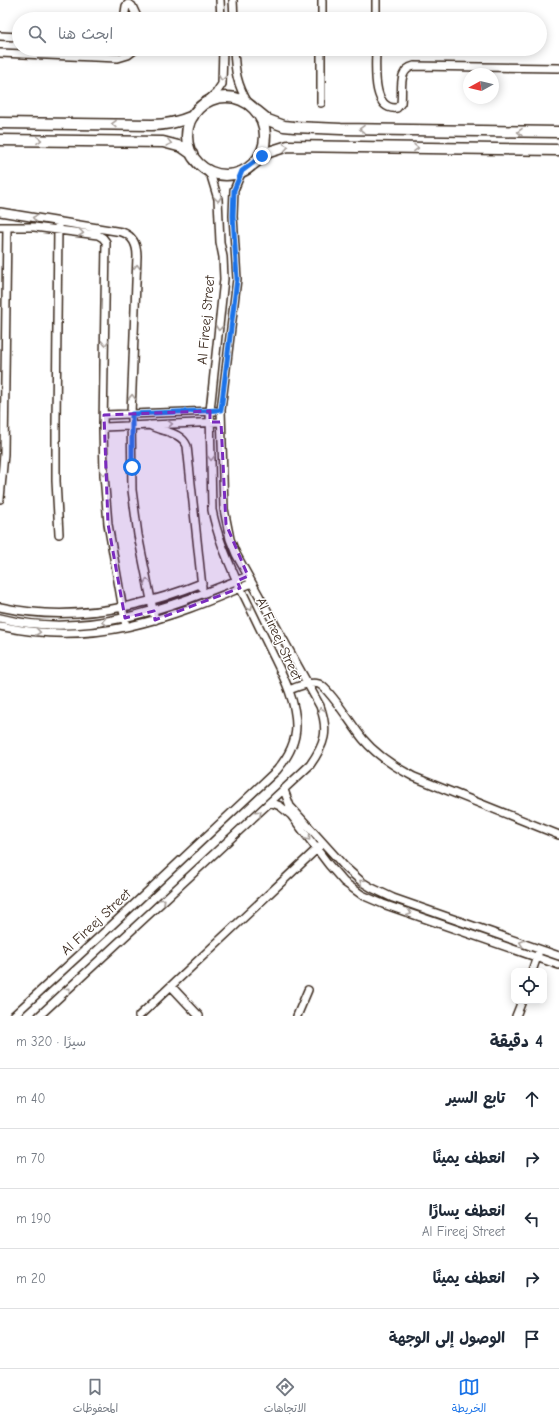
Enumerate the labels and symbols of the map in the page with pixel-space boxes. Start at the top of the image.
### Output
north arrow [463,68,499,104]
one-way arrow [218,75,227,82]
one-way arrow [111,120,117,129]
one-way arrow [359,125,365,133]
one-way arrow [517,128,523,136]
one-way arrow [36,136,42,144]
one-way arrow [166,139,172,147]
one-way arrow [283,143,289,152]
one-way arrow [413,144,419,152]
route end [253,147,271,165]
one-way arrow [213,196,222,202]
one-way arrow [32,214,38,223]
one-way arrow [78,228,84,237]
one-way arrow [133,264,141,270]
street label: Al Fireej Street [194,274,218,365]
one-way arrow [215,325,224,332]
one-way arrow [101,340,109,346]
one-way arrow [128,394,136,400]
one-way arrow [167,420,173,428]
one-way arrow [206,455,215,461]
route start [123,458,141,476]
one-way arrow [100,470,109,476]
one-way arrow [144,578,152,585]
street label: Al Fireej Street [252,595,306,684]
one-way arrow [245,604,253,612]
one-way arrow [101,617,107,626]
one-way arrow [35,627,42,636]
one-way arrow [318,706,326,713]
one-way arrow [254,811,261,818]
one-way arrow [303,833,310,840]
one-way arrow [359,879,366,887]
street label: Al Fireej Street [57,885,135,959]
one-way arrow [158,898,166,906]
one-way arrow [405,909,412,917]
one-way arrow [519,940,526,948]
one-way arrow [63,987,71,994]

